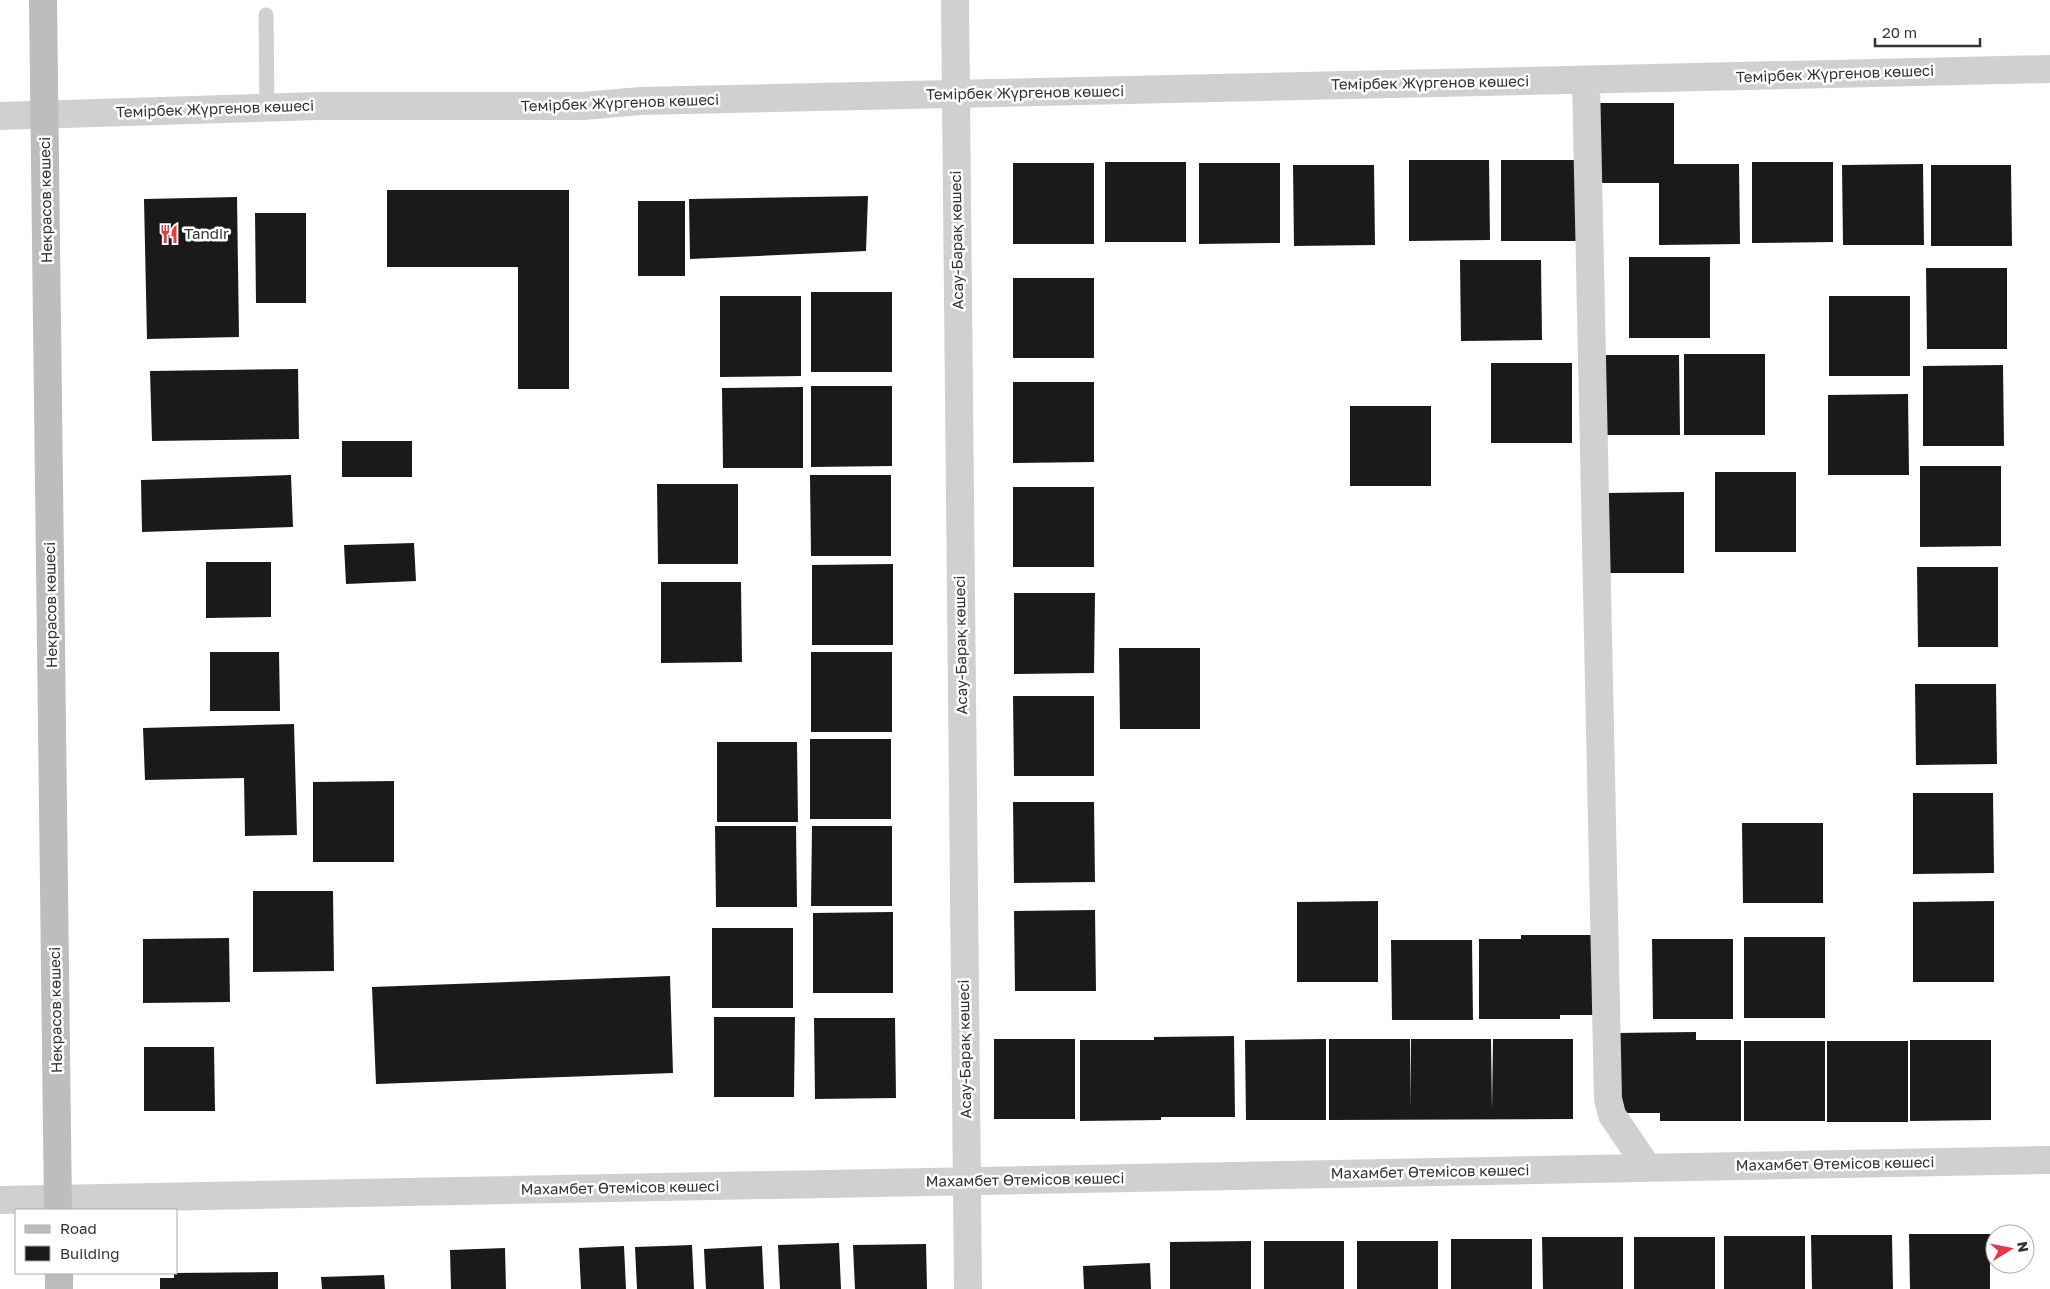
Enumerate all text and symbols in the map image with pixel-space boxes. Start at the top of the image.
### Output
scale bar [1875,15,1980,47]
text: 20 m [1882,23,1917,41]
street label: Темірбек Жүргенов көшесі [1736,61,1934,86]
street label: Темірбек Жүргенов көшесі [1331,71,1529,94]
street label: Темірбек Жүргенов көшесі [926,81,1124,104]
street label: Темірбек Жүргенов көшесі [521,90,719,115]
street label: Темірбек Жүргенов көшесі [116,96,314,121]
street label: Некрасов көшесі [35,137,55,263]
street label: Асау-Барақ көшесі [946,170,966,310]
restaurant icon: Tandir [158,223,180,245]
place label: Tandir [184,224,229,242]
street label: Некрасов көшесі [40,542,60,668]
street label: Асау-Барақ көшесі [950,575,970,715]
street label: Некрасов көшесі [45,947,65,1073]
street label: Асау-Барақ көшесі [954,979,974,1119]
street label: Махамбет Өтемісов көшесі [1735,1152,1935,1174]
street label: Махамбет Өтемісов көшесі [1330,1160,1530,1182]
street label: Махамбет Өтемісов көшесі [925,1168,1125,1190]
street label: Махамбет Өтемісов көшесі [520,1176,720,1198]
legend [15,1209,178,1274]
text: Road [60,1219,97,1237]
north arrow [1985,1224,2035,1274]
text: N [2014,1240,2033,1253]
text: Building [60,1244,120,1262]

